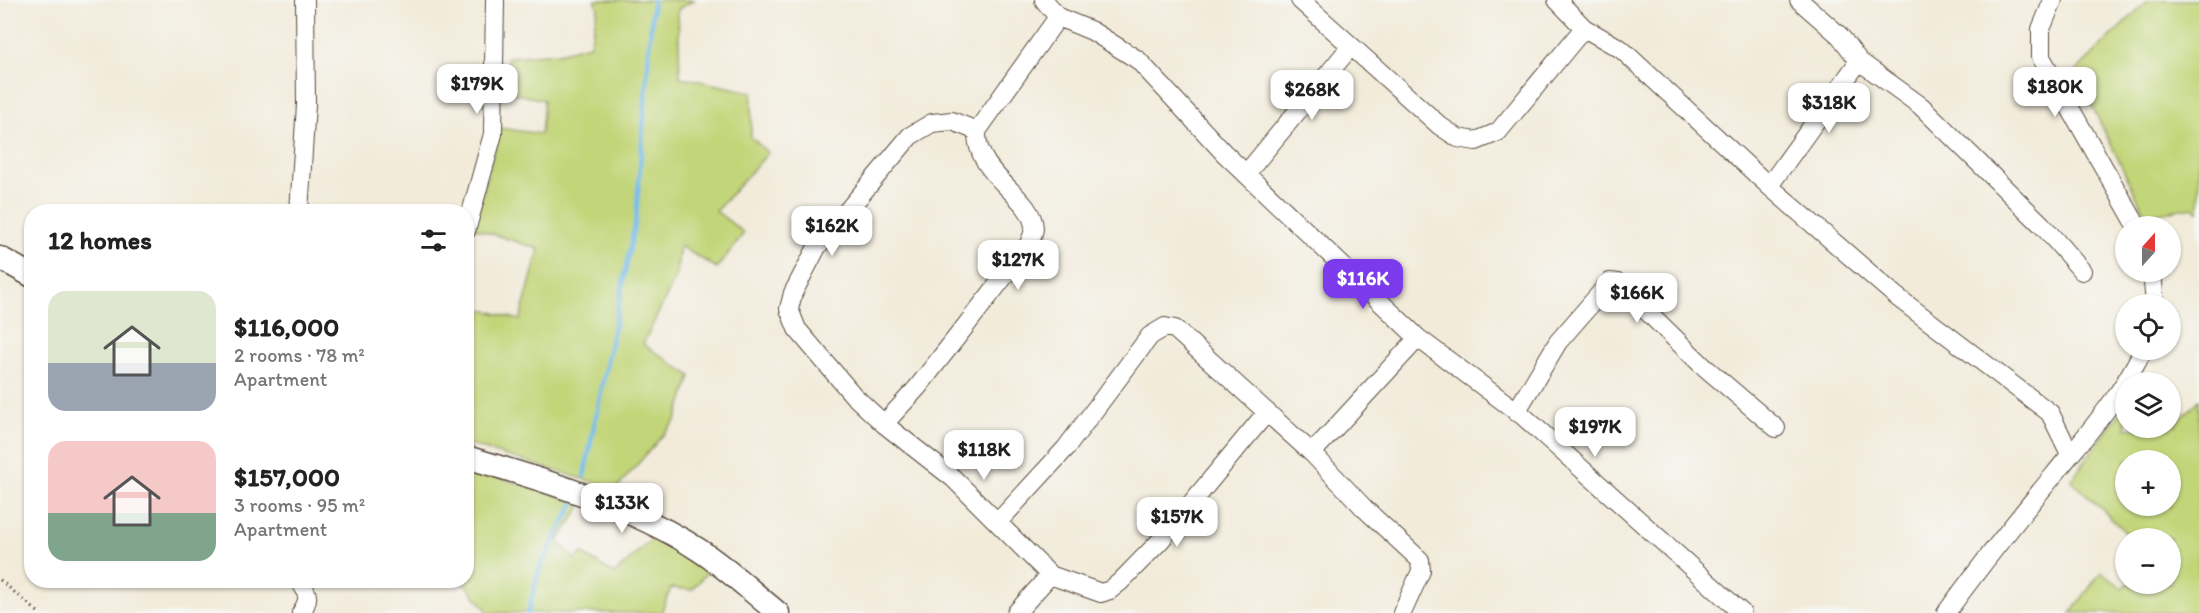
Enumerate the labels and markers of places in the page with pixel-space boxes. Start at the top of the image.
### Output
pin: $179K [435,64,519,115]
pin: $180K [2013,67,2097,118]
pin: $268K [1270,70,1354,121]
pin: $318K [1787,83,1871,134]
pin: $162K [790,206,874,257]
pin: $127K [976,240,1060,291]
pin: $116K [1321,259,1405,310]
pin: $166K [1595,273,1679,324]
pin: $197K [1553,407,1637,458]
pin: $118K [942,430,1026,481]
pin: $133K [580,483,664,534]
pin: $157K [1135,497,1219,548]

